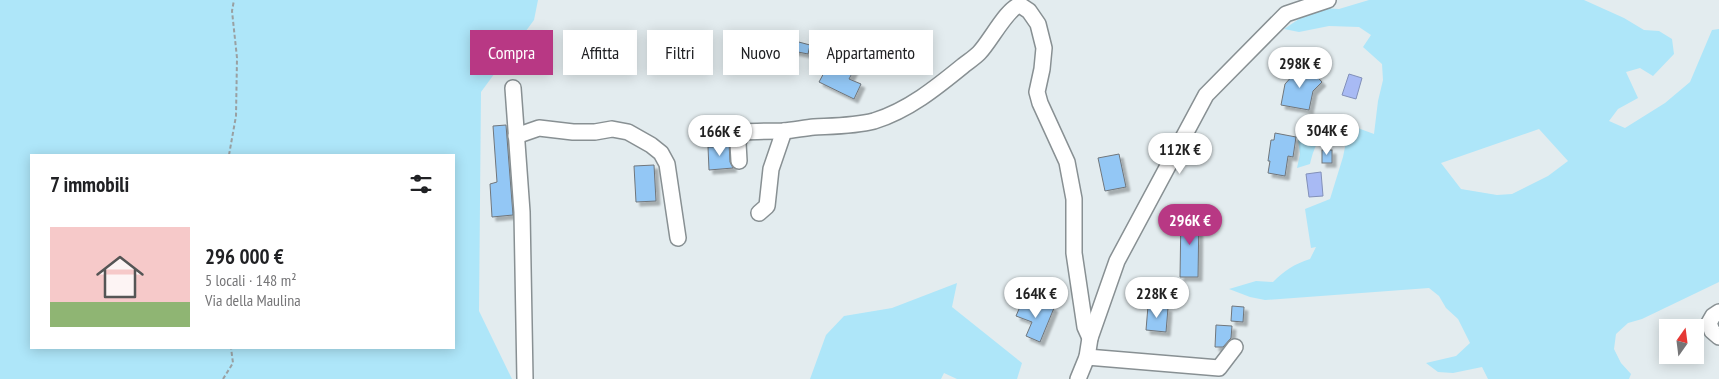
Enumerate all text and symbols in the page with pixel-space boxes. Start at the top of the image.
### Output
chip: Compra [470,30,553,75]
chip: Affitta [563,30,637,75]
chip: Filtri [647,30,713,75]
chip: Nuovo [723,30,799,75]
chip: Appartamento [809,30,933,75]
pin: 298K € [1259,46,1341,89]
text: 298K € [1279,53,1321,73]
pin: 166K € [679,114,761,157]
pin: 304K € [1286,114,1368,156]
text: 304K € [1306,120,1348,140]
text: 166K € [699,121,741,141]
pin: 112K € [1139,132,1221,175]
text: 112K € [1159,139,1201,159]
icon: filters [407,170,435,198]
text: 7 immobili [50,171,129,198]
pin: 296K € [1149,204,1231,246]
text: 296K € [1169,210,1211,230]
text: 296 000 € [205,243,284,270]
icon: home [90,247,150,307]
text: 5 locali · 148 m² [205,270,296,290]
pin: 164K € [995,276,1077,319]
pin: 228K € [1116,276,1198,319]
text: 164K € [1015,283,1057,303]
text: 228K € [1136,283,1178,303]
text: Via della Maulina [205,290,301,310]
north arrow [1659,319,1704,364]
map controls [1659,319,1704,364]

